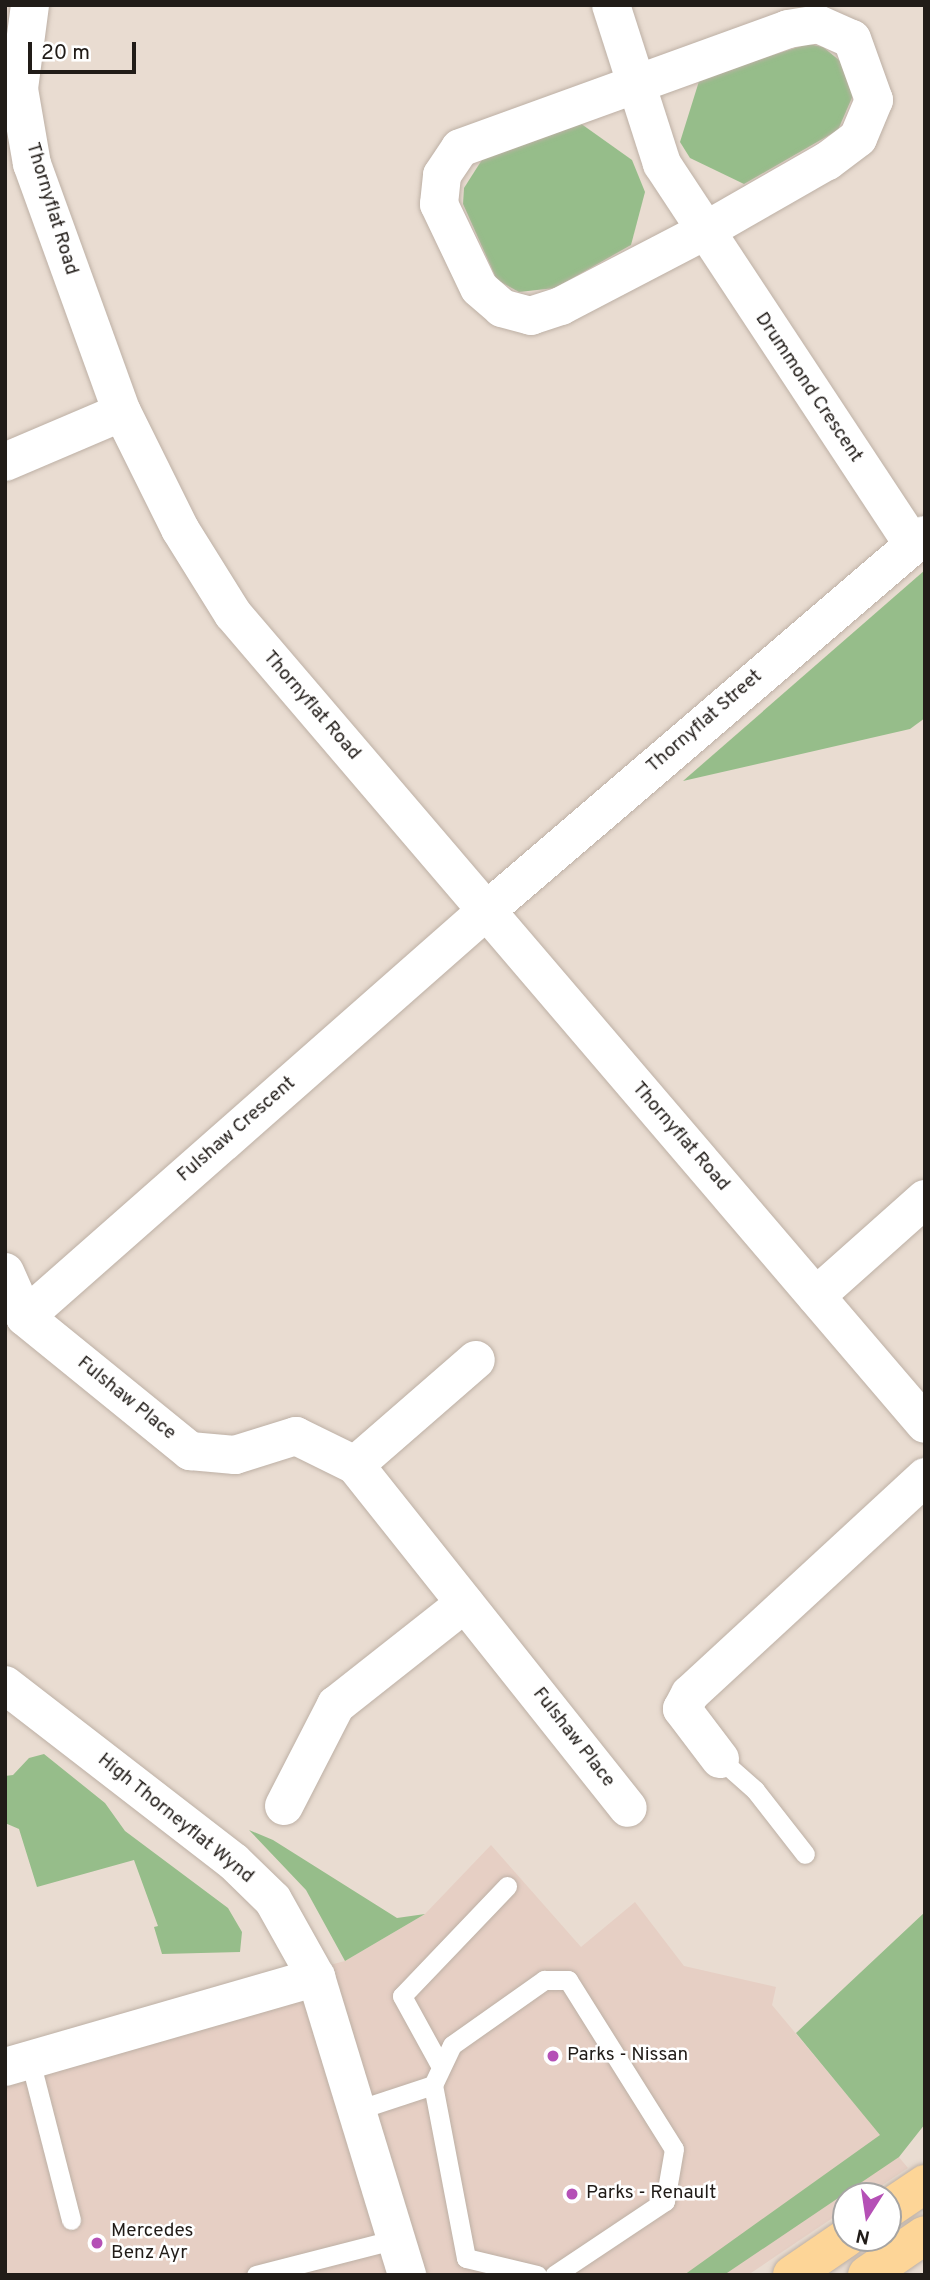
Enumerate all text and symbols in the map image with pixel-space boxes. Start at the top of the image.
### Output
scale bar [32,28,140,72]
text: 20 m [41,40,90,67]
street label: Thornyflat Road [20,140,82,278]
street label: Drummond Crescent [749,309,867,467]
street label: Thornyflat Road [257,647,365,765]
street label: Thornyflat Street [643,666,767,778]
street label: Fulshaw Crescent [173,1073,301,1187]
street label: Thornyflat Road [626,1078,734,1196]
street label: Fulshaw Place [72,1352,180,1446]
street label: Fulshaw Place [527,1684,619,1792]
street label: High Thorneyflat Wynd [92,1749,258,1889]
place label: Parks - Nissan [567,2045,688,2067]
marker: Parks - Nissan [545,2048,561,2064]
north arrow [832,2182,902,2252]
place label: Parks - Renault [586,2183,716,2205]
marker: Parks - Renault [564,2186,580,2202]
place label: Mercedes Benz Ayr [111,2221,193,2265]
text: N [854,2222,872,2249]
marker: Mercedes Benz Ayr [89,2235,105,2251]

